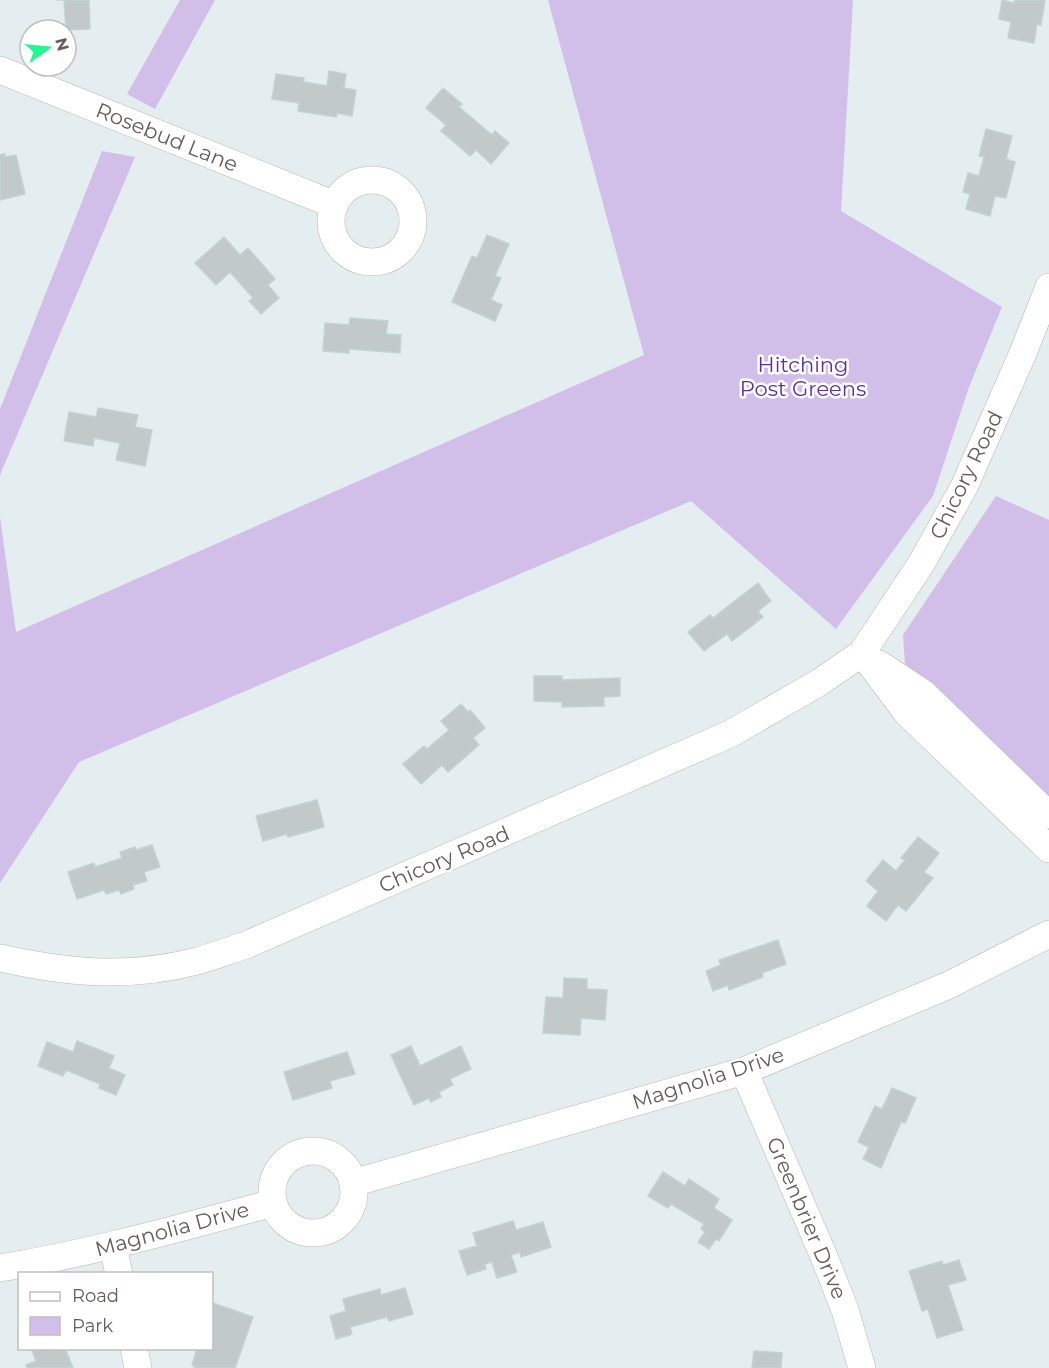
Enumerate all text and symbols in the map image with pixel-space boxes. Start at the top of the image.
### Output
north arrow [18,18,78,78]
text: N [51,36,73,53]
street label: Rosebud Lane [92,97,242,177]
park label: Hitching Post Greens [740,352,866,401]
street label: Chicory Road [924,407,1008,543]
street label: Chicory Road [375,820,513,898]
street label: Magnolia Drive [629,1042,787,1114]
street label: Greenbrier Drive [762,1133,852,1303]
street label: Magnolia Drive [92,1196,252,1262]
legend [18,1272,213,1350]
text: Road [72,1285,119,1307]
text: Park [72,1315,113,1337]

